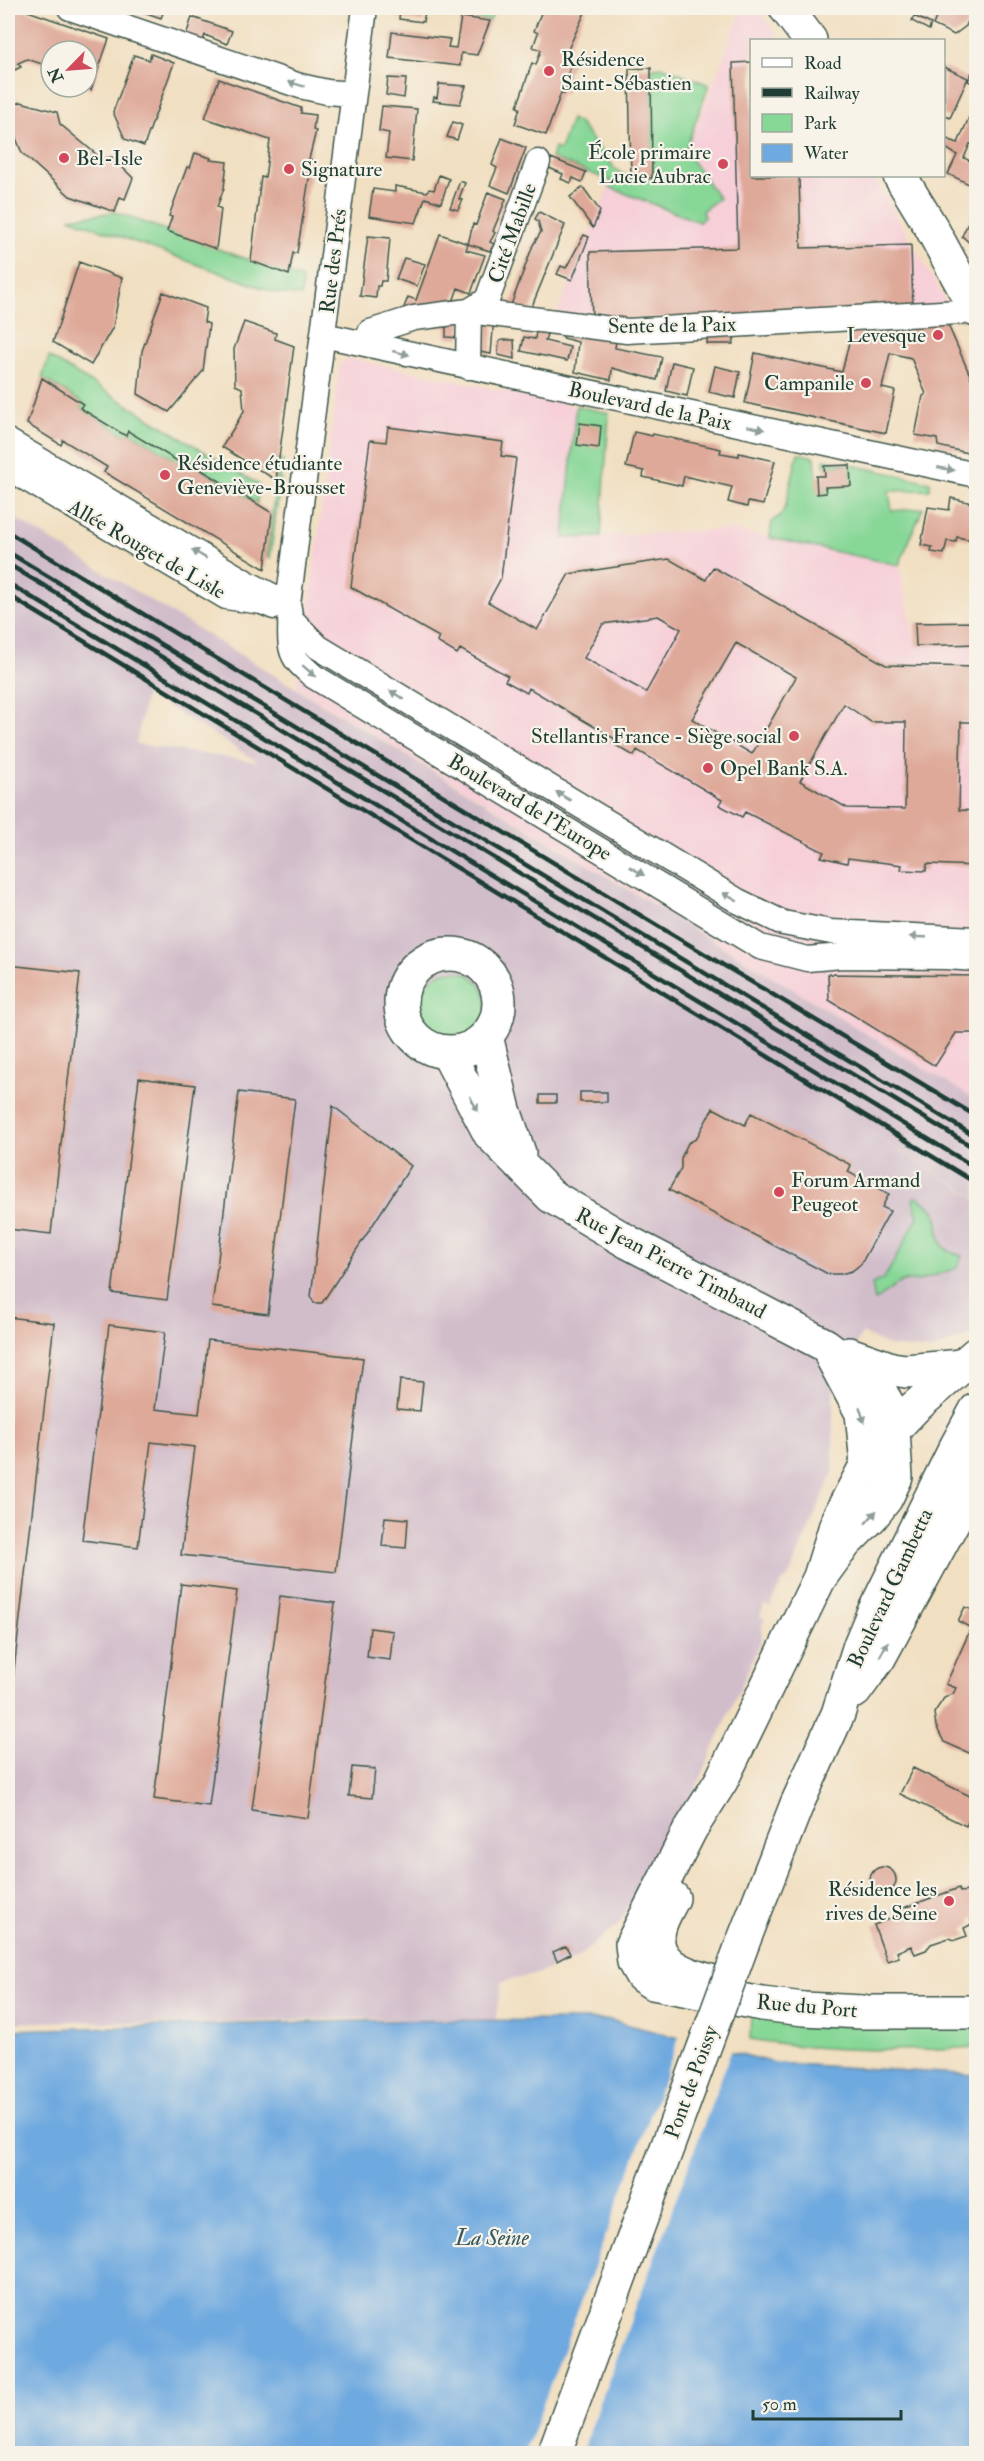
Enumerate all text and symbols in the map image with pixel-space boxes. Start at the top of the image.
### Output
north arrow [39,39,99,99]
legend [750,39,945,177]
place label: Résidence Saint-Sébastien [561,46,692,97]
text: Road [804,52,842,75]
text: N [44,64,69,87]
marker: Résidence Saint-Sébastien [542,64,556,78]
one-way arrow [287,79,305,88]
text: Railway [804,82,861,105]
text: Park [804,112,837,135]
place label: École primaire Lucie Aubrac [588,139,712,190]
text: Water [803,142,848,165]
place label: Bel-Isle [76,145,143,172]
marker: Bel-Isle [57,151,71,165]
place label: Signature [301,156,382,183]
marker: École primaire Lucie Aubrac [716,157,730,171]
marker: Signature [282,162,296,176]
street label: Cité Mabille [482,179,543,287]
street label: Rue des Prés [314,207,353,315]
street label: Sente de la Paix [608,311,737,340]
place label: Levesque [847,322,926,349]
marker: Levesque [931,328,945,342]
one-way arrow [391,348,410,358]
place label: Campanile [764,370,854,397]
street label: Boulevard de la Paix [566,376,735,437]
marker: Campanile [859,376,873,390]
one-way arrow [746,424,765,433]
place label: Résidence étudiante Geneviève-Brousset [177,450,345,501]
one-way arrow [937,465,956,474]
marker: Résidence étudiante Geneviève-Brousset [158,468,172,482]
street label: Allée Rouget de Lisle [62,493,231,606]
one-way arrow [191,549,207,560]
one-way arrow [301,664,316,677]
one-way arrow [389,689,405,700]
place label: Stellantis France - Siège social [531,723,783,750]
marker: Stellantis France - Siège social [787,729,801,743]
street label: Boulevard de l'Europe [443,748,617,867]
place label: Opel Bank S.A. [720,755,848,782]
marker: Opel Bank S.A. [701,761,715,775]
one-way arrow [555,791,571,802]
one-way arrow [629,866,645,877]
one-way arrow [722,891,738,902]
one-way arrow [909,932,928,941]
one-way arrow [469,1095,479,1112]
place label: Forum Armand Peugeot [791,1167,921,1218]
marker: Forum Armand Peugeot [772,1185,786,1199]
street label: Rue Jean Pierre Timbaud [571,1202,771,1325]
one-way arrow [858,1406,867,1424]
street label: Boulevard Gambetta [842,1504,939,1672]
one-way arrow [864,1510,877,1525]
one-way arrow [879,1640,889,1657]
place label: Résidence les rives de Seine [825,1876,937,1927]
marker: Résidence les rives de Seine [942,1894,956,1908]
street label: Rue du Port [755,1989,859,2024]
street label: Pont de Poissy [659,2021,725,2142]
water label: La Seine [454,2224,530,2252]
scale bar [753,2383,902,2421]
text: 50 m [762,2393,797,2416]

